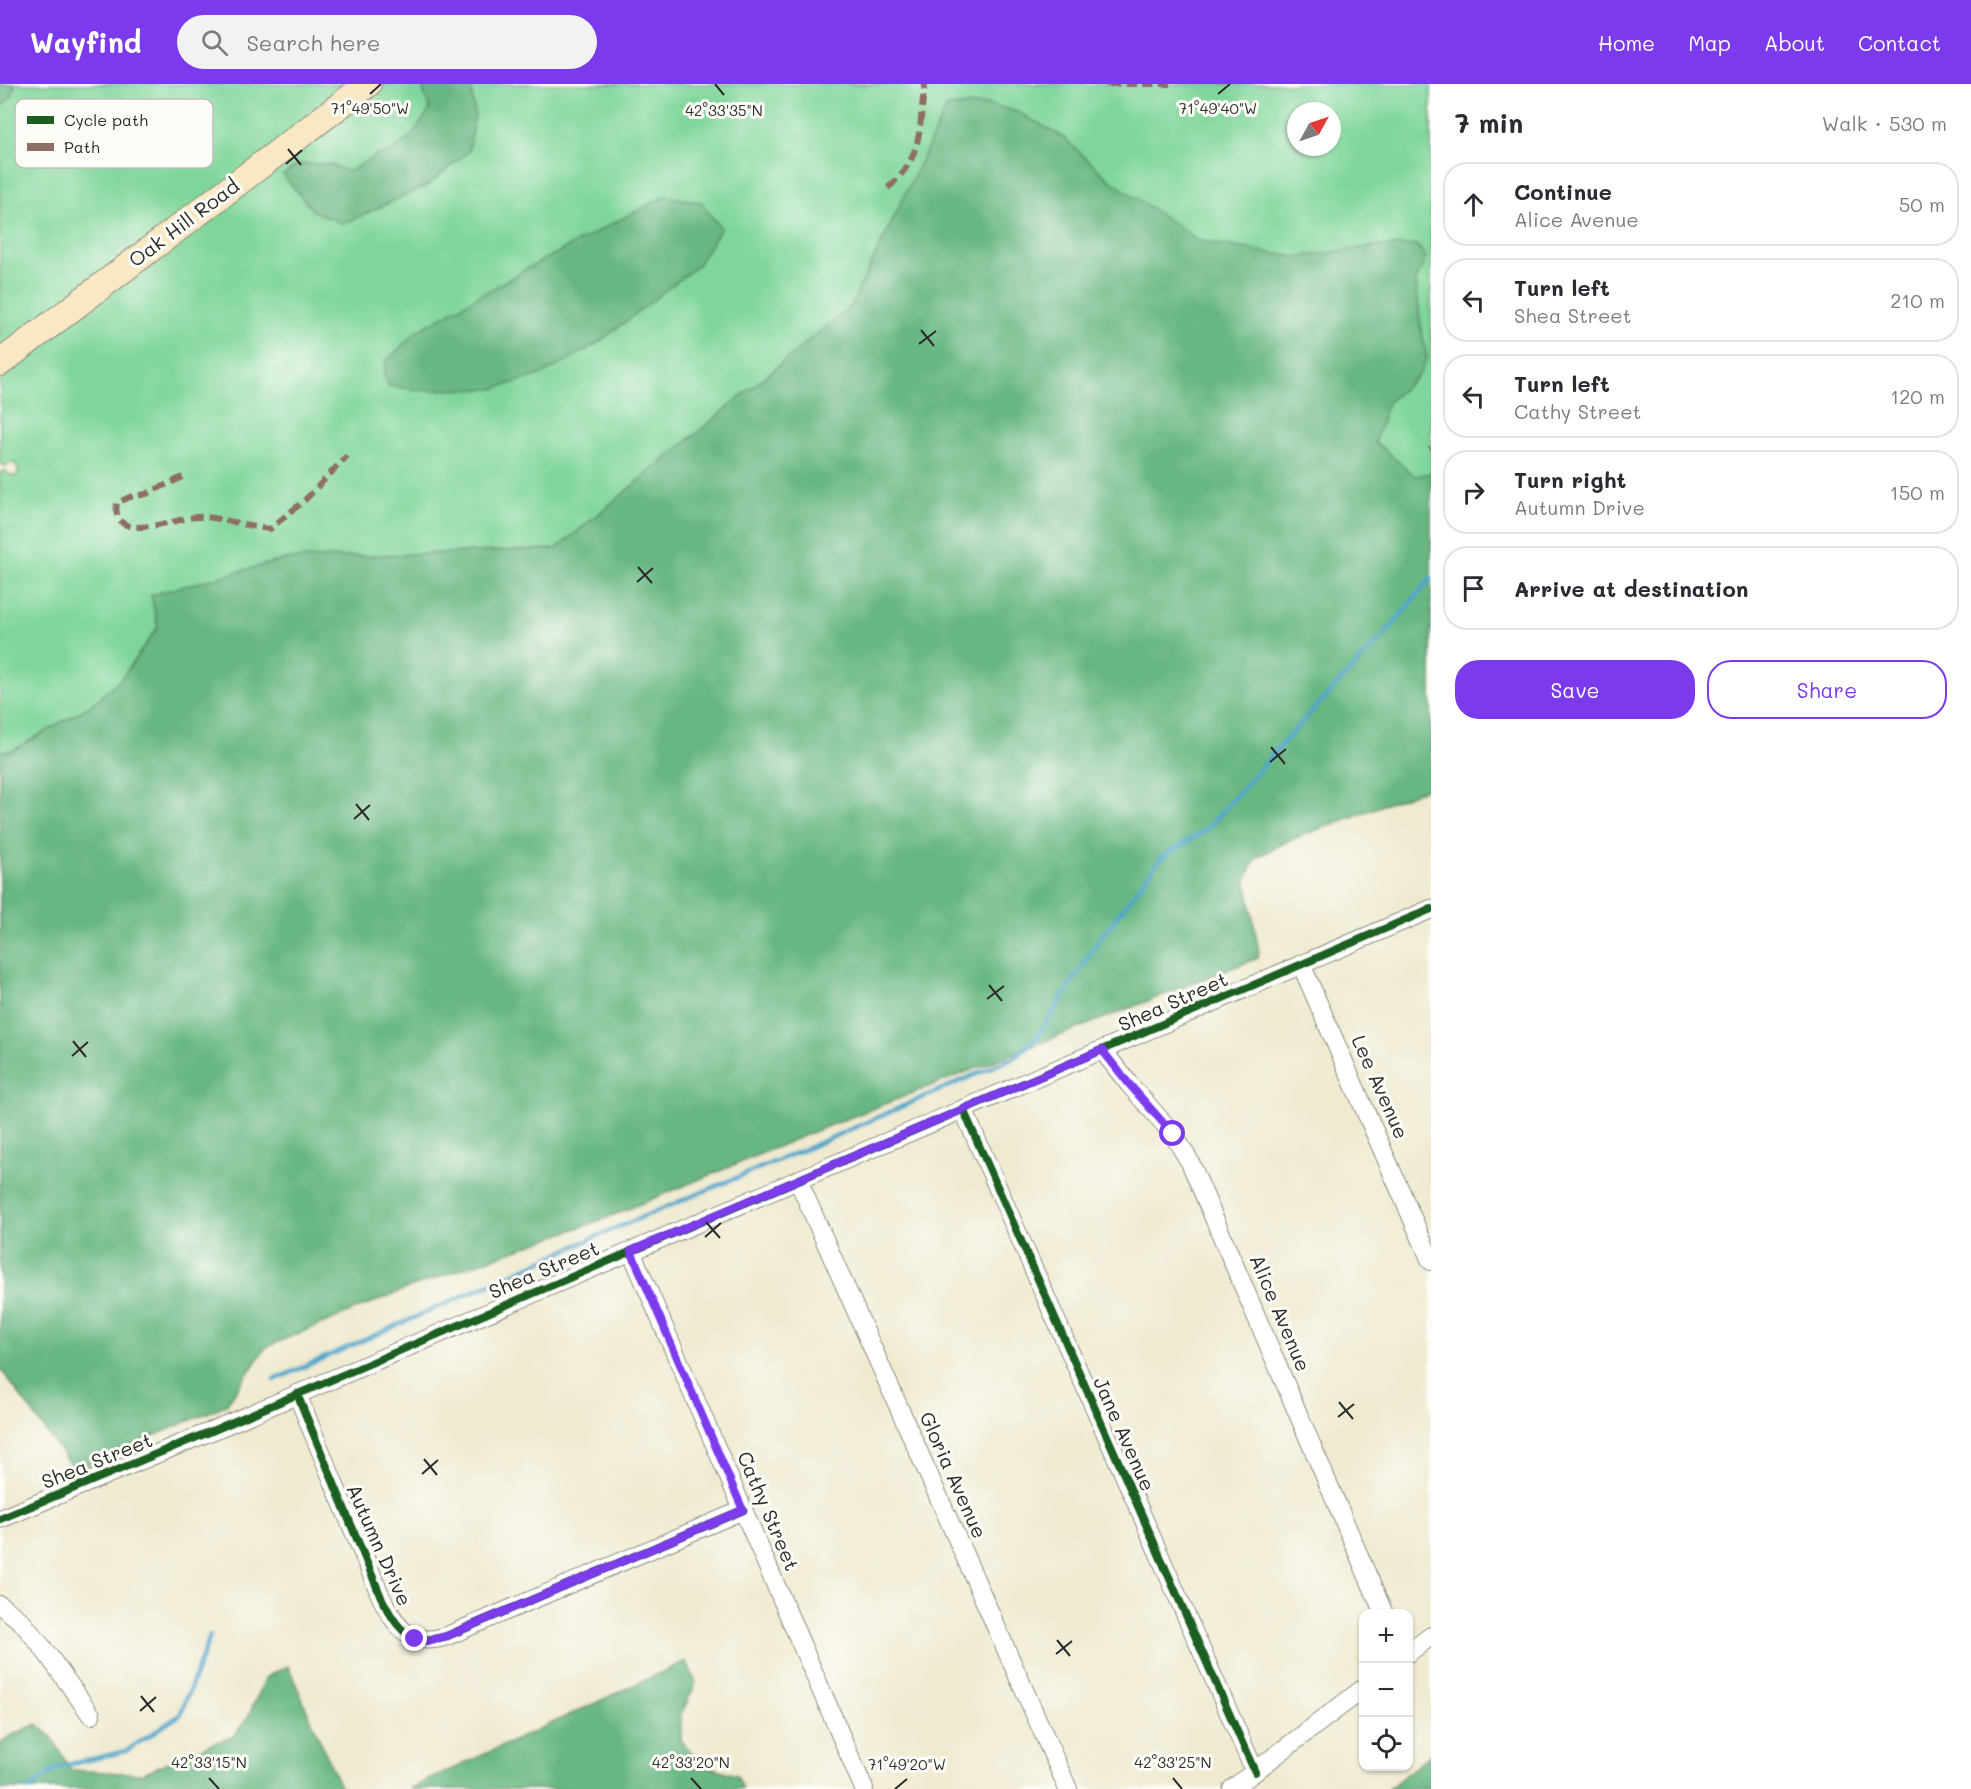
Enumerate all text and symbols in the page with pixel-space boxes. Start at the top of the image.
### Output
search box [177,15,597,69]
text: Wayfind [30,24,141,60]
icon: search [198,26,231,59]
text: Search here [246,28,380,57]
text: Home [1598,29,1655,56]
text: Map [1688,29,1731,56]
text: About [1764,29,1825,56]
text: Contact [1858,29,1941,56]
text: 71°49'50"W [331,98,409,118]
text: 71°49'40"W [1179,98,1257,118]
legend [15,99,213,168]
text: 42°33'35"N [685,100,763,120]
north arrow [1287,102,1341,156]
text: 7 min [1455,106,1523,140]
text: Cycle path [64,109,148,130]
text: Walk · 530 m [1822,110,1947,136]
text: Path [64,136,100,157]
street label: Oak Hill Road [123,172,244,272]
text: Continue [1514,177,1612,206]
icon: ahead [1457,188,1490,221]
text: 50 m [1899,191,1945,217]
text: Alice Avenue [1514,206,1639,232]
text: Turn left [1514,273,1610,302]
icon: left [1457,284,1490,317]
text: 210 m [1890,287,1945,313]
text: Shea Street [1514,302,1631,328]
text: Turn left [1514,369,1610,398]
icon: left [1457,380,1490,413]
text: 120 m [1890,383,1945,409]
text: Cathy Street [1514,398,1641,424]
text: Turn right [1514,465,1626,494]
icon: right [1457,476,1490,509]
text: 150 m [1890,479,1945,505]
text: Autumn Drive [1514,494,1645,520]
icon: arrive [1457,572,1490,605]
text: Arrive at destination [1514,574,1749,603]
button: Save [1455,660,1695,719]
button: Share [1707,660,1947,719]
street label: Shea Street [1114,965,1232,1037]
street label: Lee Avenue [1346,1031,1415,1143]
route start [1159,1120,1185,1146]
street label: Shea Street [484,1234,603,1304]
street label: Alice Avenue [1245,1250,1317,1375]
street label: Jane Avenue [1088,1372,1162,1495]
street label: Gloria Avenue [914,1407,993,1542]
street label: Shea Street [37,1426,156,1494]
street label: Cathy Street [732,1447,806,1574]
street label: Autumn Drive [341,1480,418,1610]
map controls [1359,1609,1413,1771]
button: + [1359,1609,1413,1663]
route end [401,1625,427,1651]
button: − [1359,1663,1413,1717]
button: locate [1359,1717,1413,1771]
text: 42°33'15"N [171,1752,247,1772]
text: 42°33'20"N [652,1752,730,1772]
text: 42°33'25"N [1134,1752,1212,1772]
text: 71°49'20"W [868,1754,946,1774]

